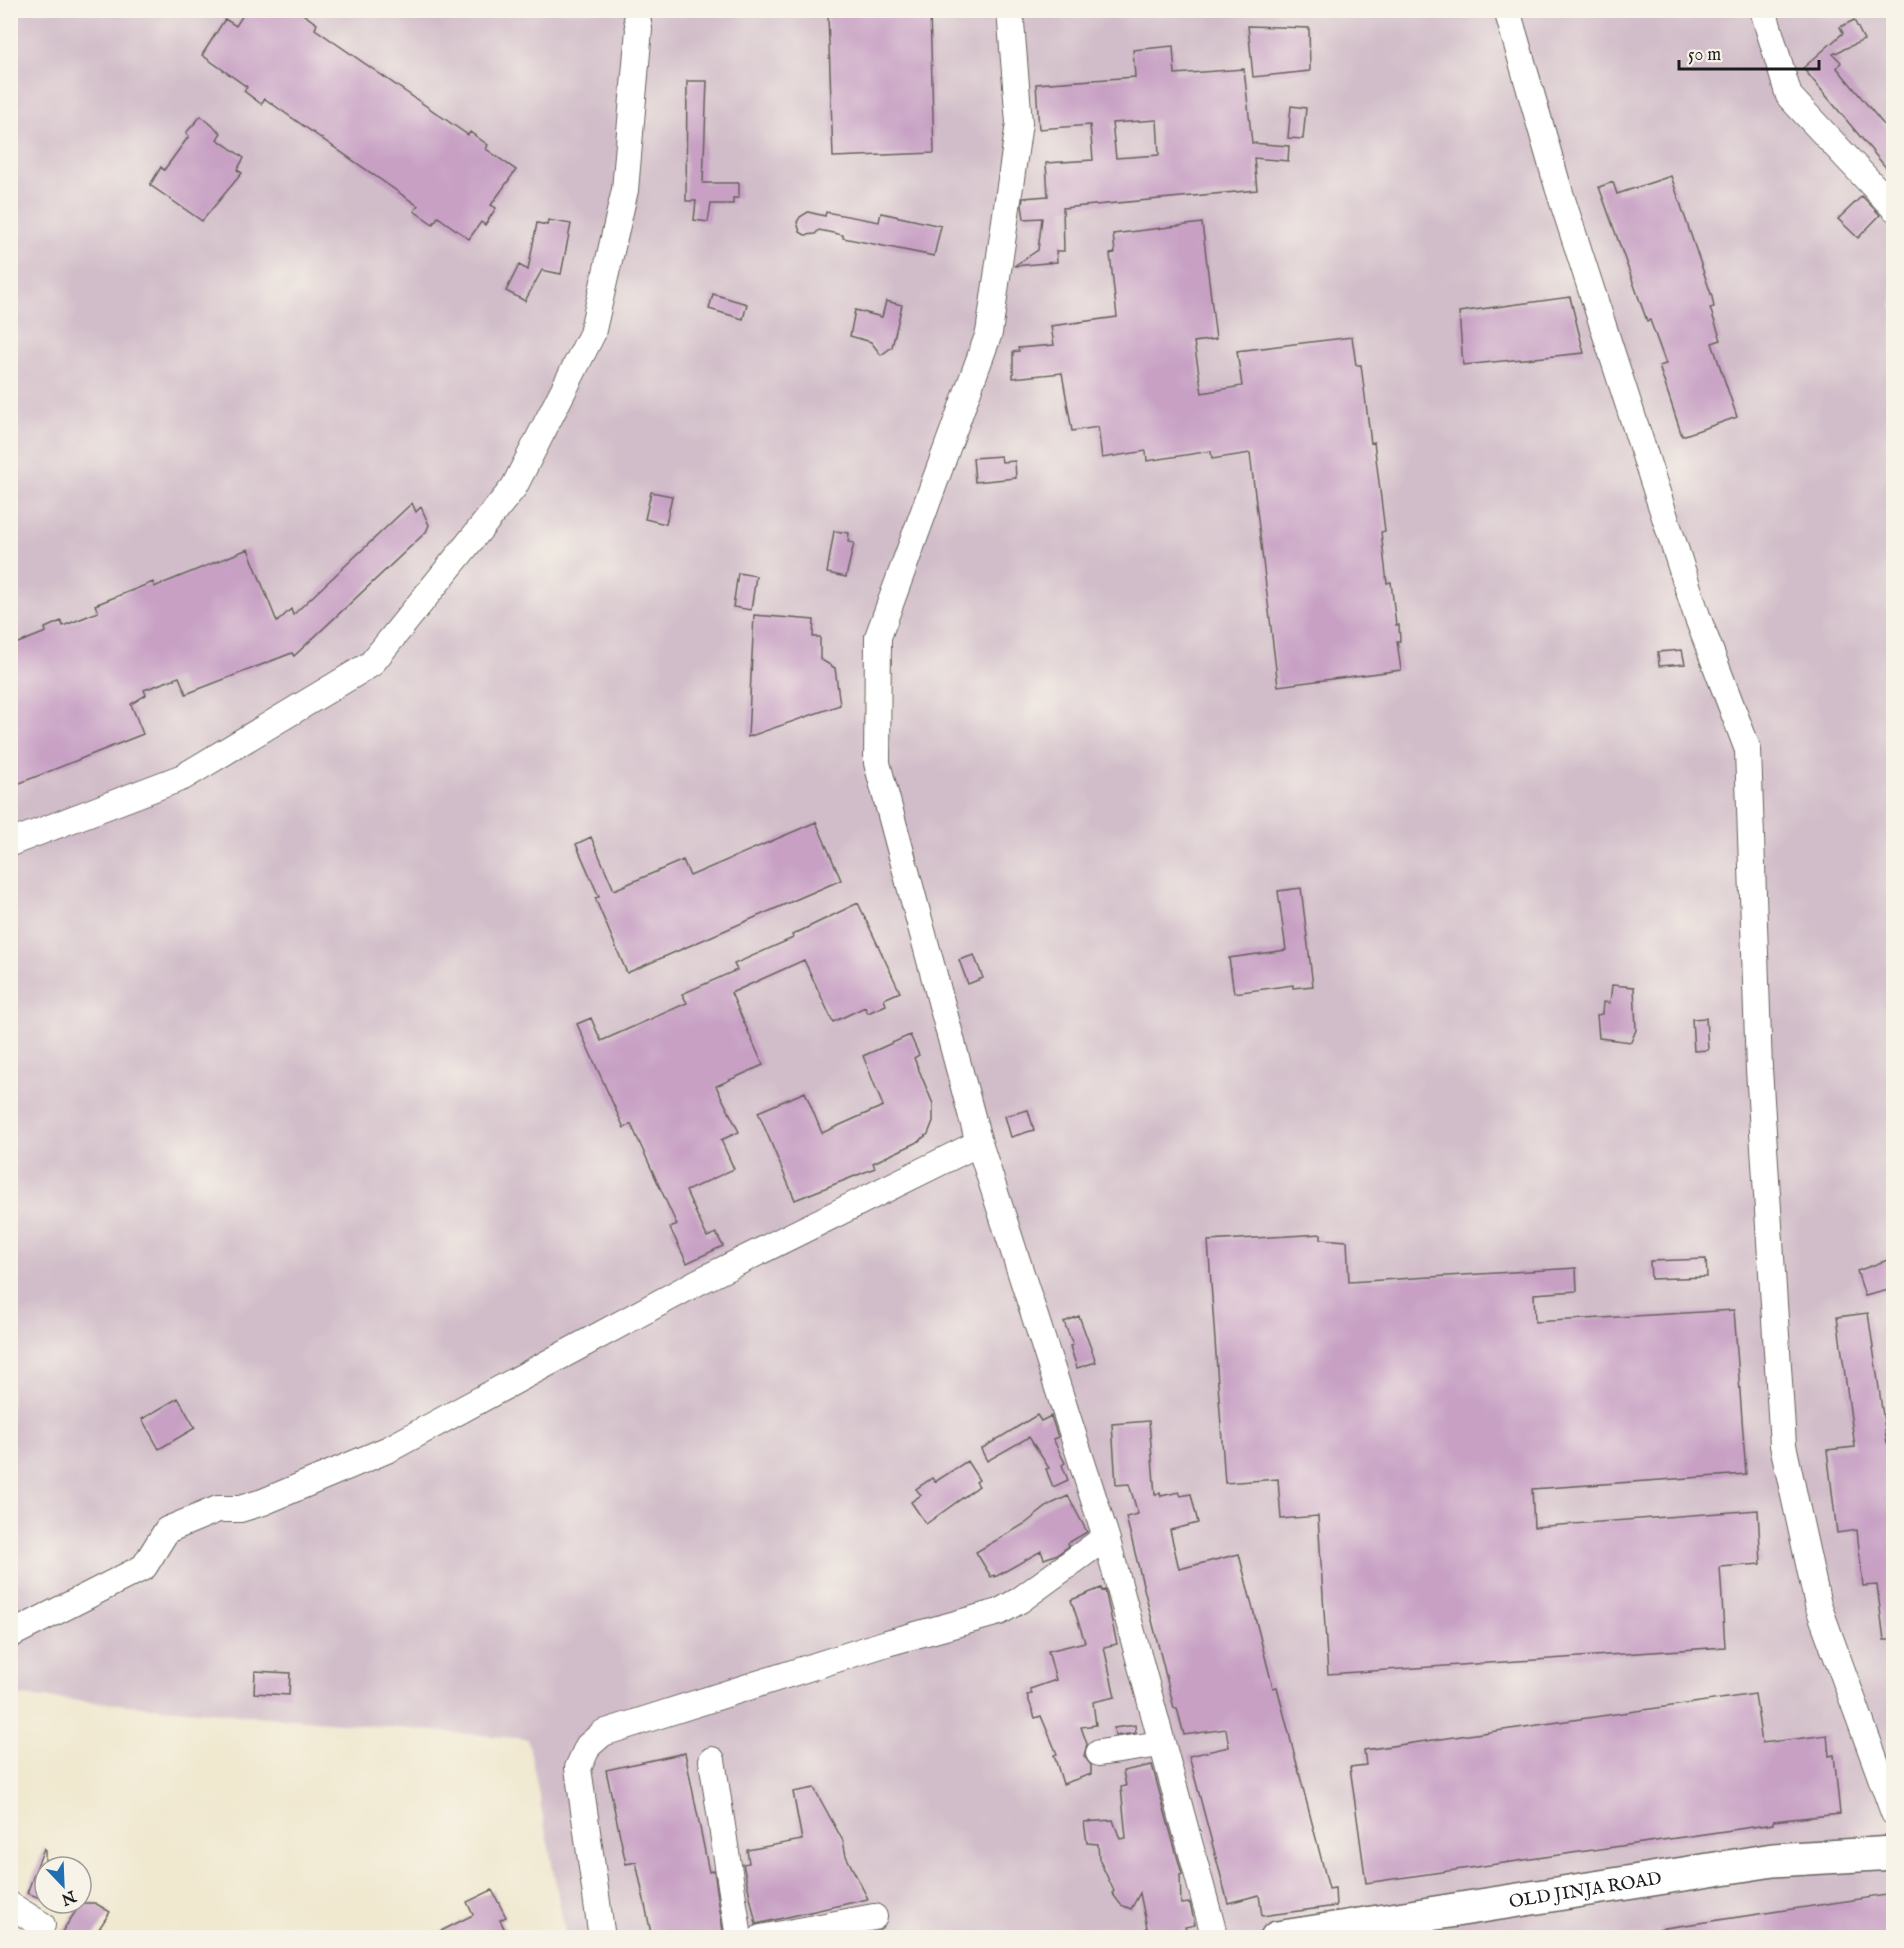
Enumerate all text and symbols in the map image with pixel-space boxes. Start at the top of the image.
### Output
scale bar [1679,33,1818,71]
text: 50 m [1688,44,1721,67]
north arrow [33,1855,93,1915]
street label: OLD JINJA ROAD [1508,1868,1663,1914]
text: N [58,1885,79,1909]

